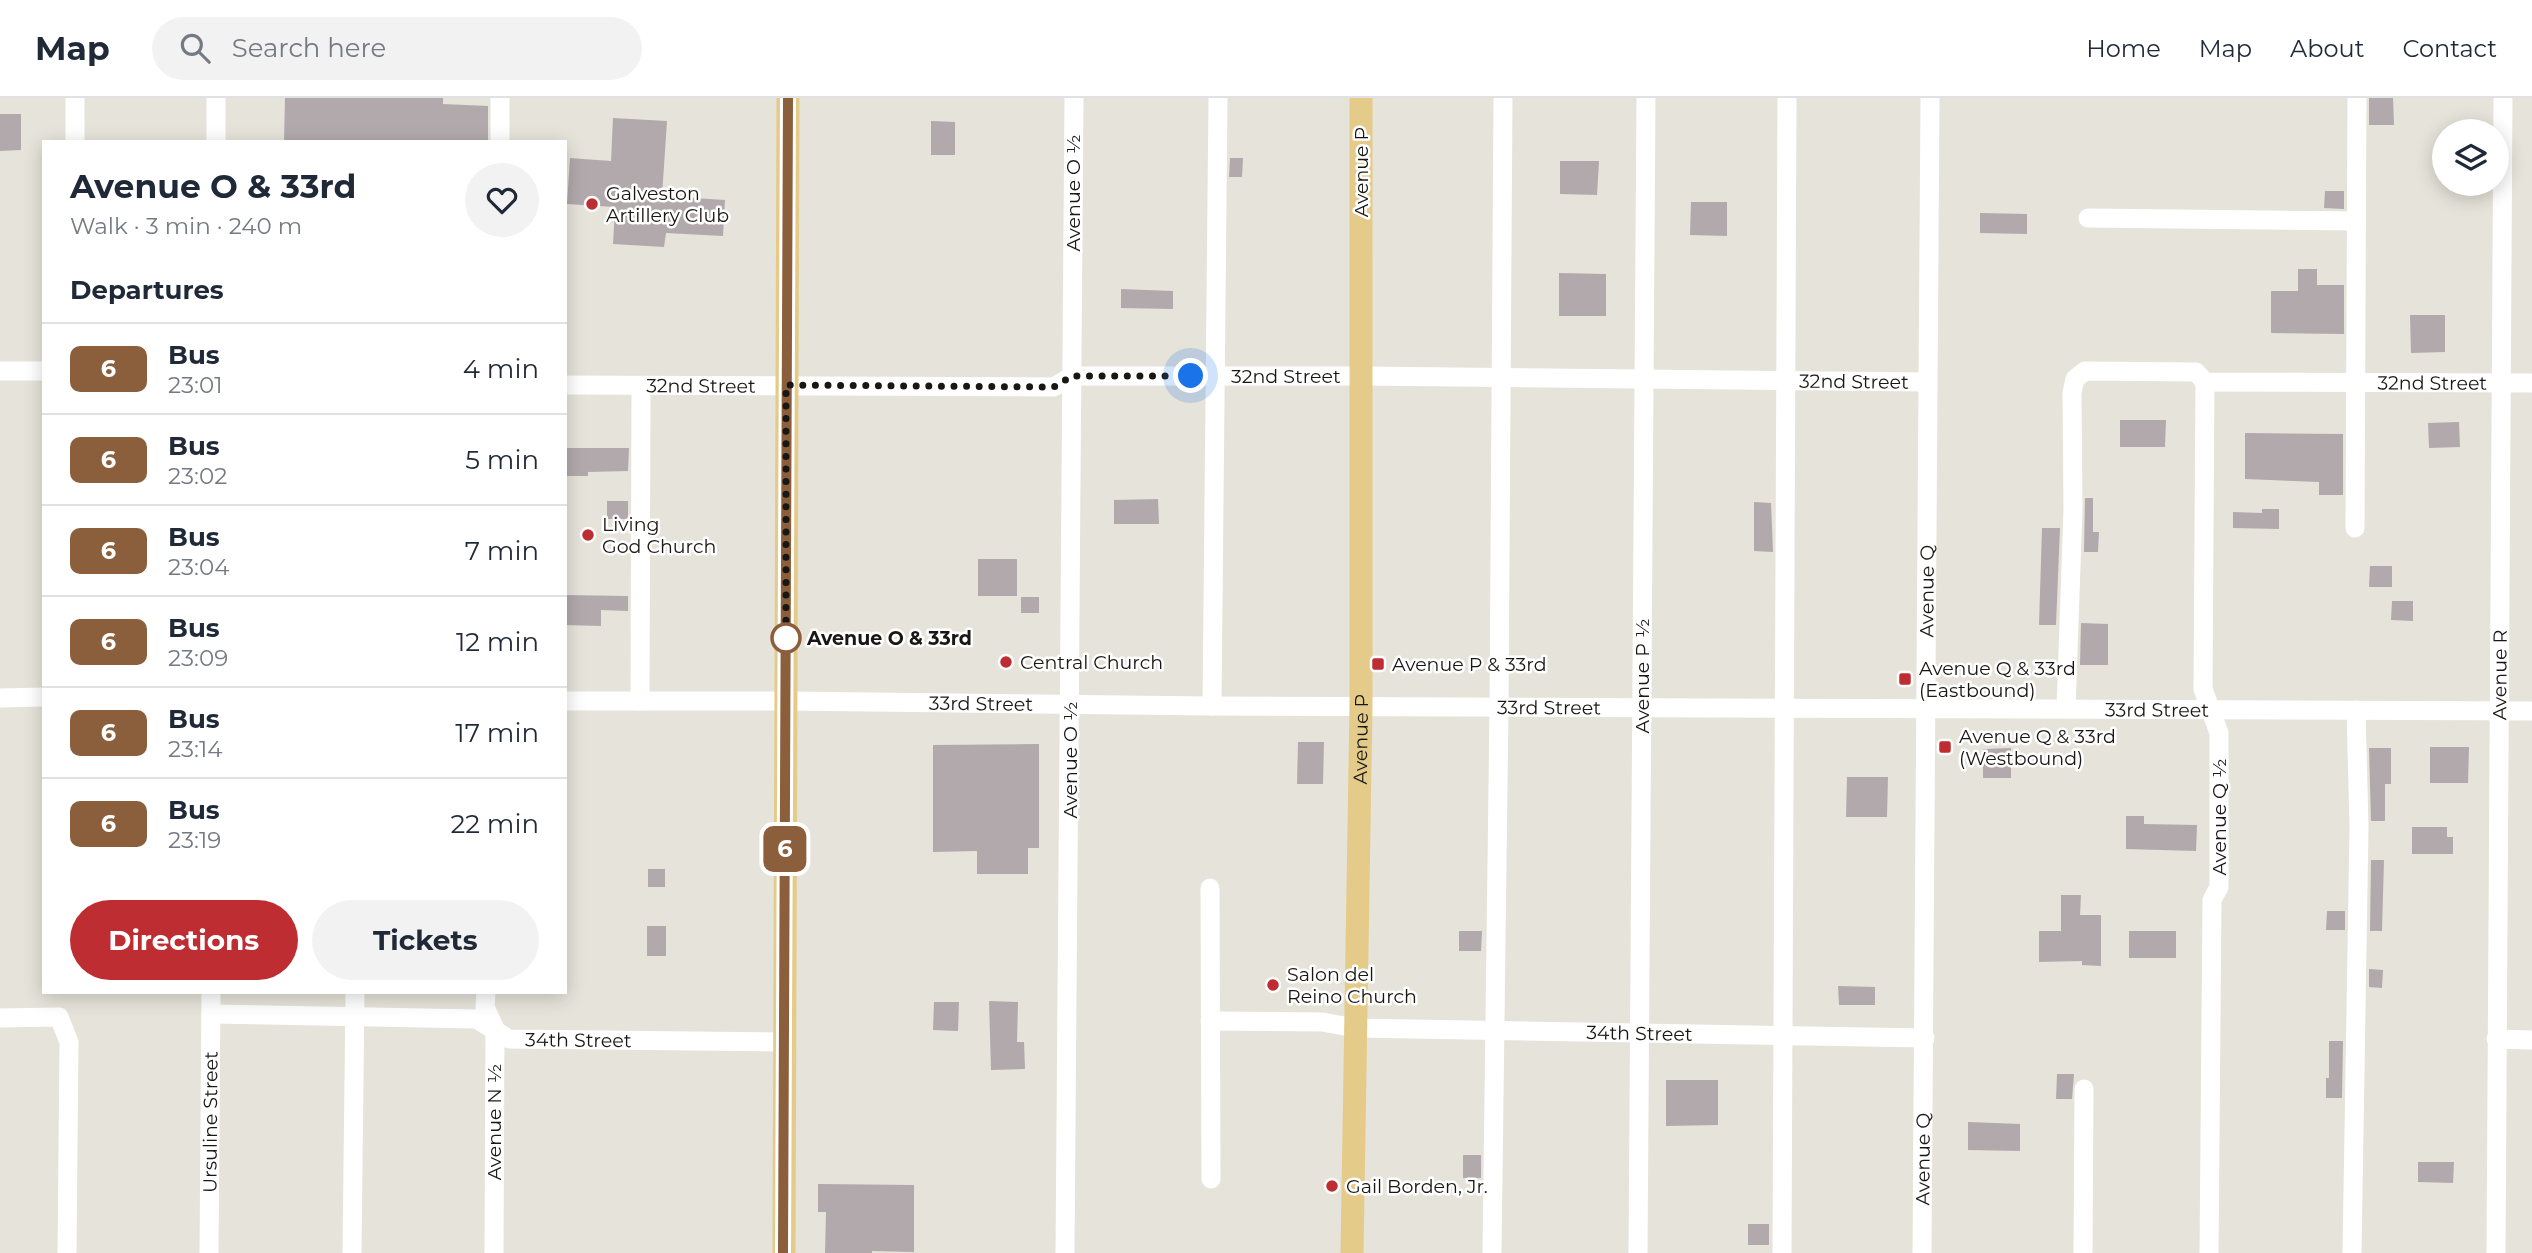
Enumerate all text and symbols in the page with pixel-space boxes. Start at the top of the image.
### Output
search box [152,17,642,80]
text: Map [35,28,110,68]
icon: search [176,29,214,67]
text: Search here [232,32,386,64]
text: Home [2086,34,2161,63]
text: Map [2199,34,2252,63]
text: About [2290,34,2364,63]
text: Contact [2402,34,2497,63]
map controls [2432,119,2509,196]
button: layers [2432,119,2509,196]
street label: Avenue P [1350,127,1373,217]
street label: Avenue O ½ [1062,134,1085,252]
button: heart [465,163,539,237]
text: Avenue O & 33rd [70,166,356,206]
place label: Galveston Artillery Club [606,182,729,227]
marker: Galveston Artillery Club [584,196,600,212]
text: Walk · 3 min · 240 m [70,212,302,240]
text: Departures [70,274,224,306]
text: Bus [168,339,220,371]
text: 4 min [463,353,539,385]
text: 6 [101,354,116,383]
your location [1173,358,1208,393]
street label: 32nd Street [1231,365,1341,388]
street label: 32nd Street [1799,369,1909,393]
text: 23:01 [168,371,222,399]
street label: 32nd Street [2377,371,2487,394]
street label: 32nd Street [646,374,756,397]
text: Bus [168,430,220,462]
text: 5 min [465,444,539,476]
text: 6 [101,445,116,474]
text: 23:02 [168,462,227,490]
place label: Living God Church [602,513,716,558]
text: Bus [168,521,220,553]
marker: Living God Church [580,527,596,543]
text: 7 min [465,535,539,567]
text: 6 [101,536,116,565]
street label: Avenue Q [1915,545,1938,637]
text: 23:04 [168,553,229,581]
text: Bus [168,612,220,644]
street label: Avenue P ½ [1631,619,1654,733]
marker: Avenue O & 33rd [771,623,801,653]
text: 12 min [456,626,539,658]
text: 6 [101,627,116,656]
place label: Avenue O & 33rd [806,627,972,650]
street label: Avenue R [2488,630,2511,720]
text: 23:09 [168,644,228,672]
place label: Central Church [1020,651,1163,674]
place label: Avenue P & 33rd [1392,653,1547,676]
marker: Central Church [998,654,1014,670]
marker: Avenue P & 33rd [1370,656,1386,672]
place label: Avenue Q & 33rd (Eastbound) [1919,657,2076,702]
marker: Avenue Q & 33rd (Eastbound) [1897,671,1913,687]
street label: 33rd Street [929,691,1033,715]
street label: Avenue P [1348,694,1373,784]
street label: 33rd Street [1497,696,1601,719]
street label: 33rd Street [2105,698,2209,721]
street label: Avenue O ½ [1059,701,1082,819]
text: Bus [168,703,220,735]
text: 17 min [455,717,539,749]
text: 6 [101,718,116,747]
place label: Avenue Q & 33rd (Westbound) [1959,725,2116,770]
text: 23:14 [168,735,222,763]
marker: Avenue Q & 33rd (Westbound) [1937,739,1953,755]
street label: Avenue Q ½ [2208,758,2231,876]
text: Bus [168,794,220,826]
text: 22 min [450,808,539,840]
text: 6 [101,809,116,838]
text: 23:19 [168,826,221,854]
line badge: 6 [762,826,808,872]
text: 6 [777,834,793,863]
button: Directions [70,900,298,980]
button: Tickets [312,900,539,980]
place label: Salon del Reino Church [1287,963,1417,1008]
marker: Salon del Reino Church [1265,977,1281,993]
street label: 34th Street [1586,1021,1693,1045]
street label: 34th Street [525,1028,632,1052]
street label: Ursuline Street [198,1051,222,1193]
street label: Avenue N ½ [483,1064,506,1180]
street label: Avenue Q [1911,1113,1934,1205]
place label: Gail Borden, Jr. [1346,1175,1488,1198]
marker: Gail Borden, Jr. [1324,1178,1340,1194]

